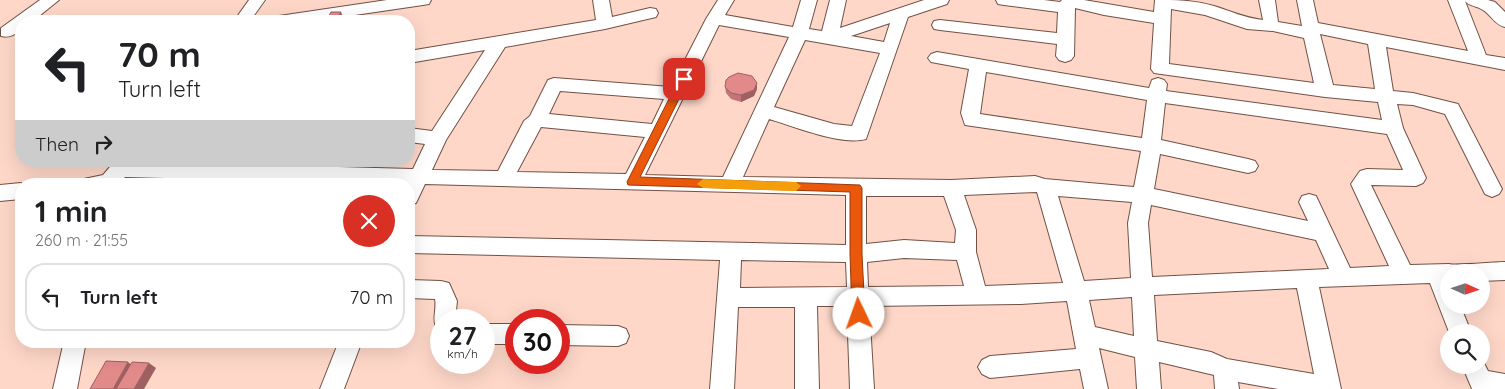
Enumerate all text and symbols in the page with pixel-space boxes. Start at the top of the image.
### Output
text: 70 m [118,32,201,76]
icon: left [35,35,100,100]
pin [663,58,705,100]
icon: arrive [670,65,698,93]
text: Turn left [118,75,201,103]
icon: right [89,130,117,158]
text: Then [35,132,79,156]
text: 1 min [35,192,108,230]
button: close [343,195,395,247]
text: 260 m · 21:55 [35,230,128,250]
north arrow [1440,264,1490,314]
map controls [1440,264,1490,374]
icon: left [37,283,65,311]
text: Turn left [80,285,158,309]
text: 70 m [349,285,393,309]
position arrow [832,287,884,339]
speed limit sign: 30 [505,309,570,374]
text: 27 [449,320,476,351]
button: search [1440,324,1490,374]
text: km/h [447,346,478,361]

